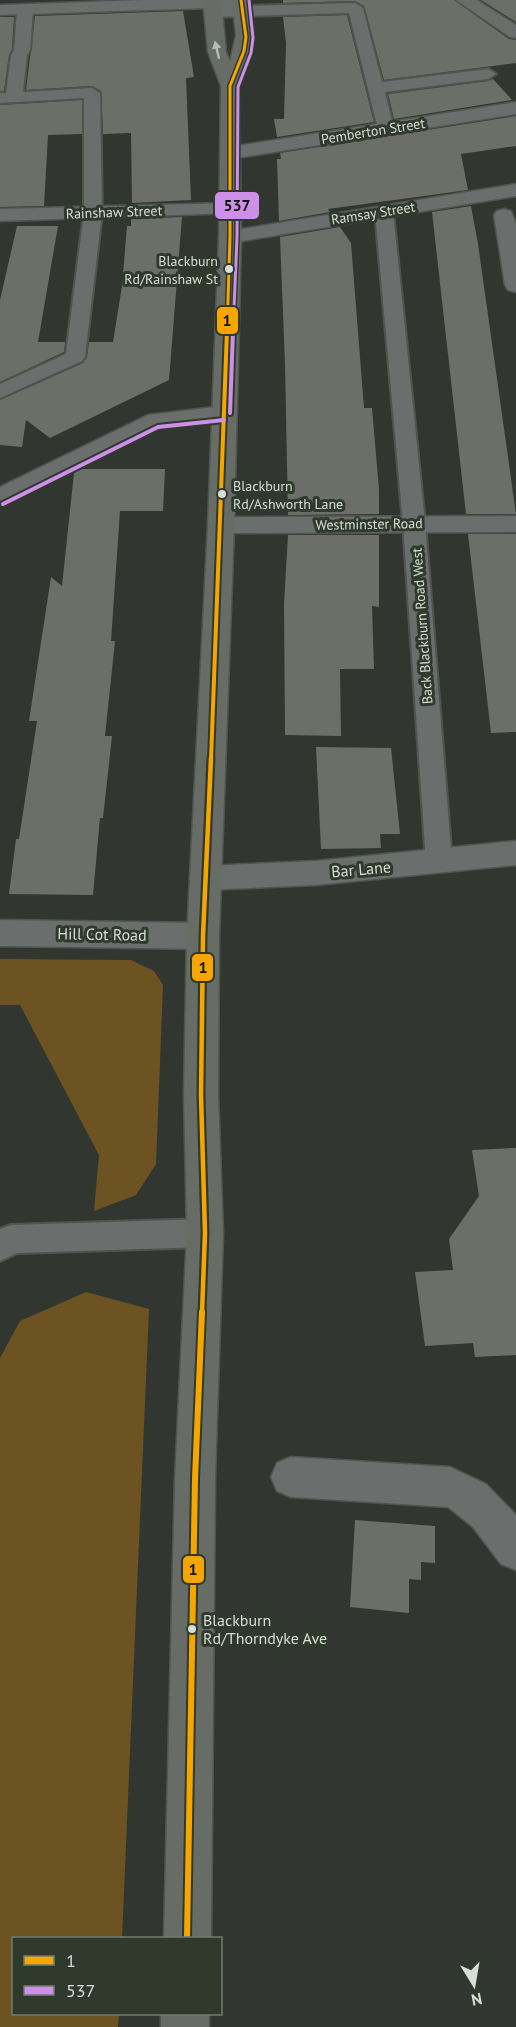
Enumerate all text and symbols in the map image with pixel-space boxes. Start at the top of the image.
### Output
one-way arrow [212,41,222,59]
street label: Pemberton Street [320,114,426,148]
line badge: 537 [214,191,260,220]
text: 537 [223,195,251,215]
street label: Ramsay Street [330,197,417,229]
street label: Rainshaw Street [65,201,163,223]
place label: Blackburn Rd/Rainshaw St [124,252,218,288]
marker: Blackburn Rd/Rainshaw St [223,263,235,275]
line badge: 1 [216,306,239,335]
text: 1 [222,310,232,330]
place label: Blackburn Rd/Ashworth Lane [233,477,343,513]
marker: Blackburn Rd/Ashworth Lane [216,488,228,500]
street label: Westminster Road [315,514,423,534]
street label: Back Blackburn Road West [408,547,436,705]
street label: Bar Lane [330,856,392,882]
street label: Hill Cot Road [57,923,147,945]
line badge: 1 [191,953,214,982]
text: 1 [198,957,208,977]
line badge: 1 [182,1555,205,1584]
text: 1 [188,1559,198,1579]
place label: Blackburn Rd/Thorndyke Ave [203,1610,327,1648]
marker: Blackburn Rd/Thorndyke Ave [186,1623,198,1635]
legend [12,1937,222,2015]
text: 1 [66,1949,76,1972]
north arrow [444,1955,504,2015]
text: 537 [66,1979,95,2002]
text: N [470,1989,484,2011]

